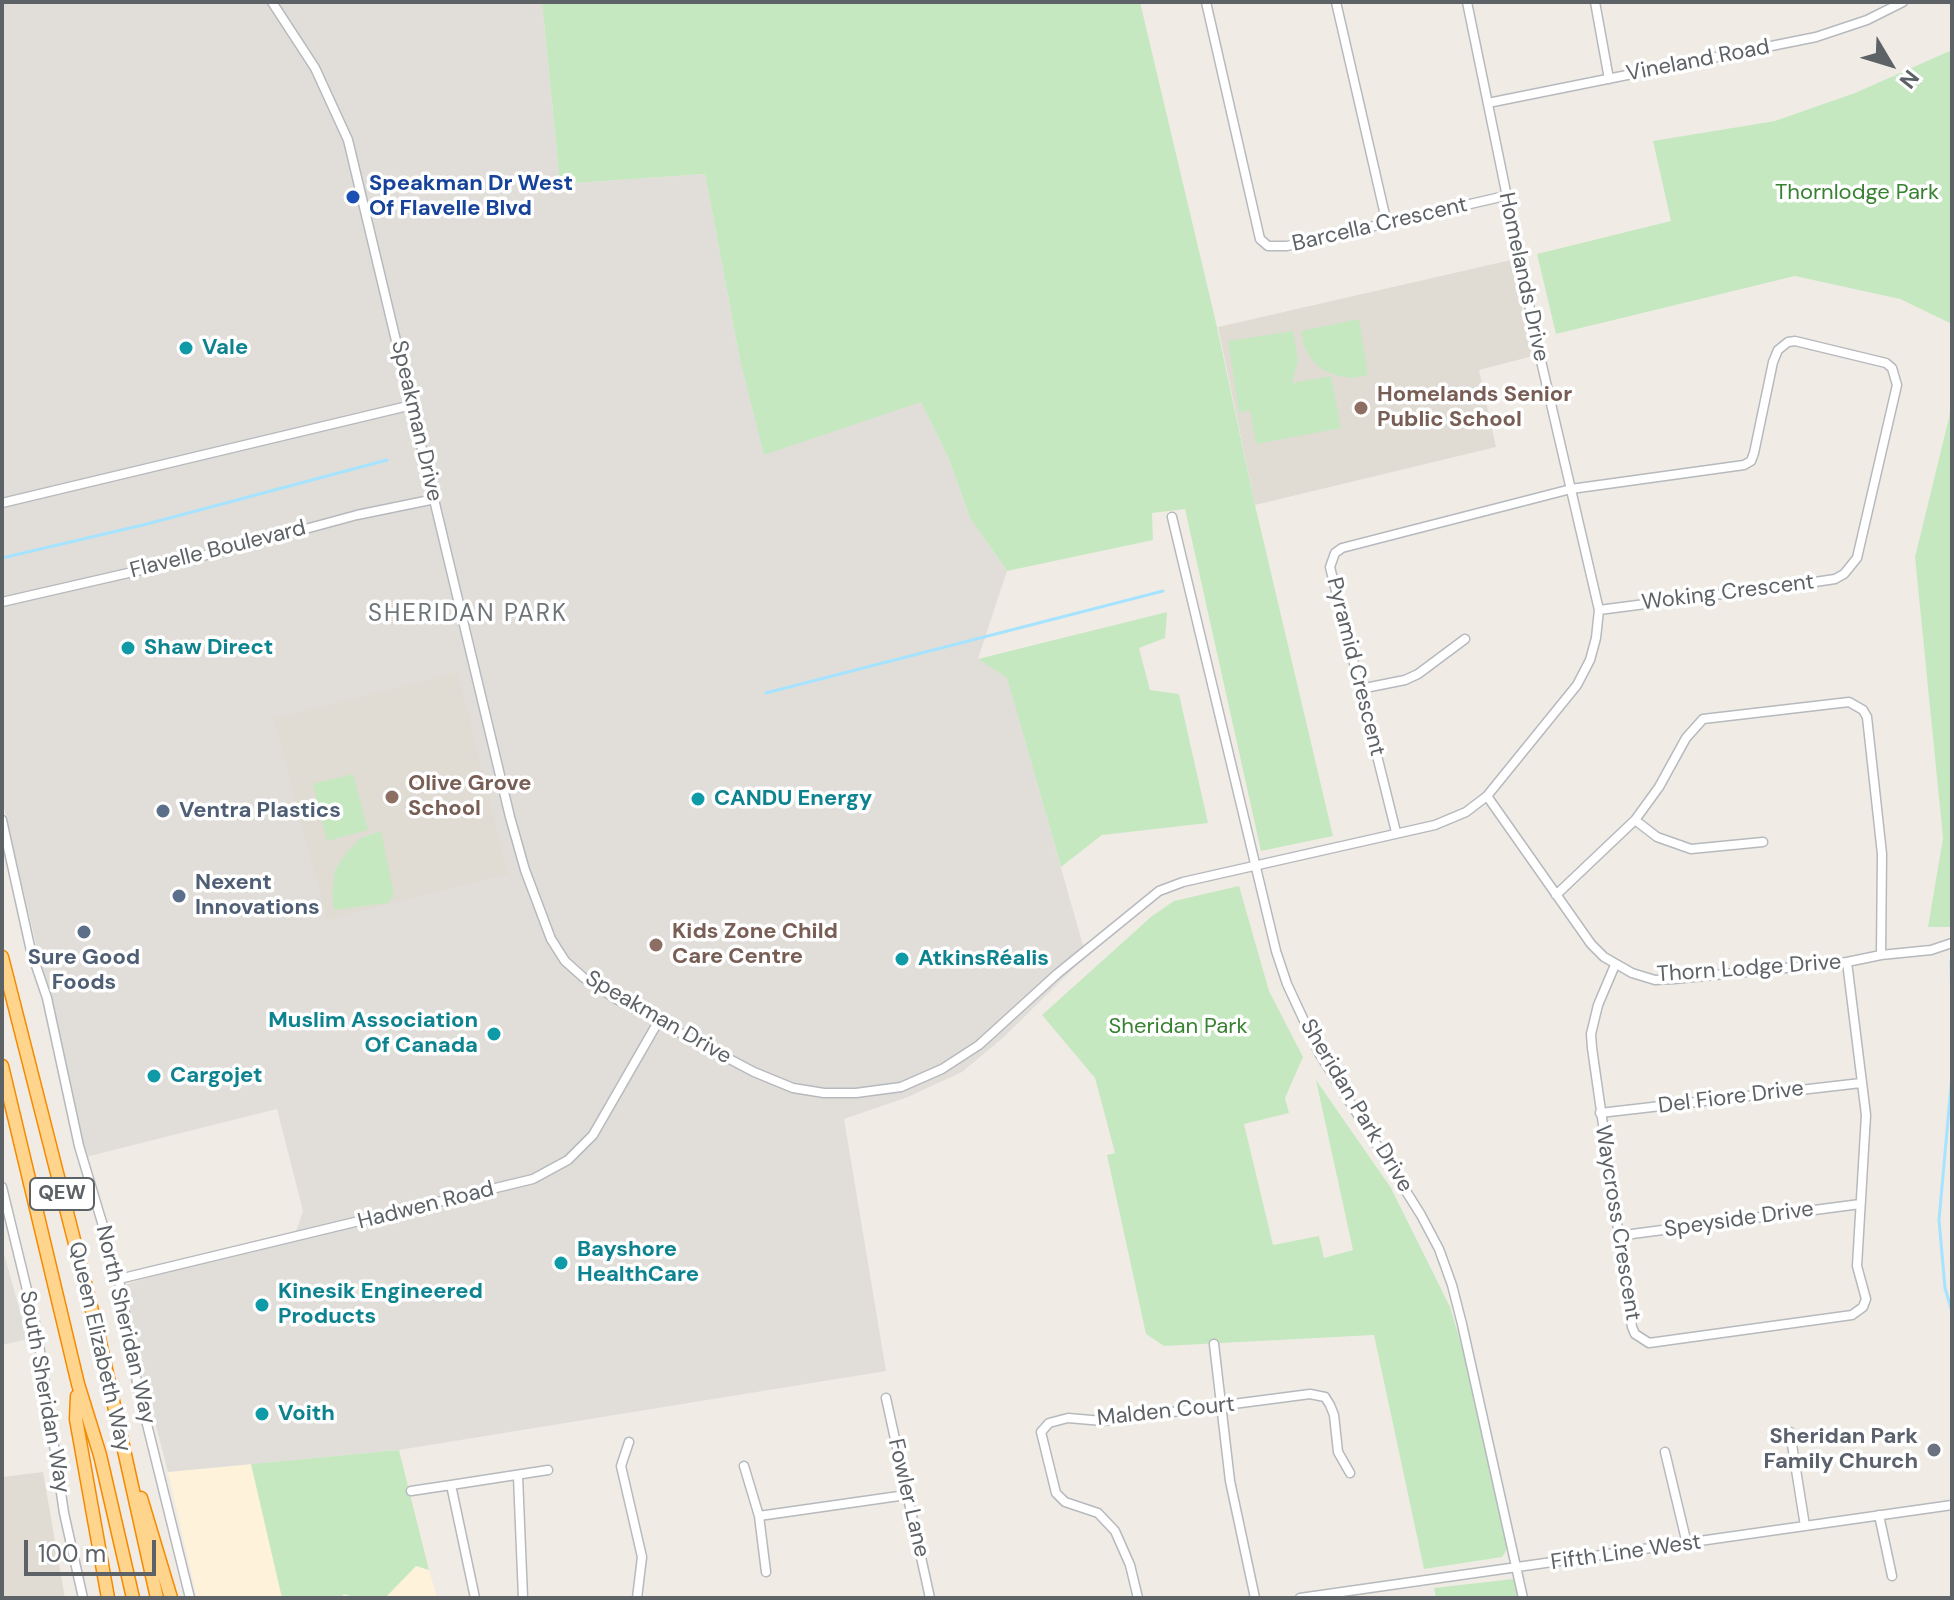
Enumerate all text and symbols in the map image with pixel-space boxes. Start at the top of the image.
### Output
north arrow [1850,24,1930,104]
street label: Vineland Road [1624,34,1772,88]
text: N [1893,64,1926,94]
place label: Speakman Dr West Of Flavelle Blvd [369,171,573,222]
park label: Thornlodge Park [1775,180,1939,206]
marker: Speakman Dr West Of Flavelle Blvd [344,188,362,206]
street label: Homelands Drive [1492,190,1554,364]
street label: Barcella Crescent [1290,192,1470,258]
place label: Vale [202,335,248,361]
street label: Speakman Drive [385,338,447,504]
marker: Vale [177,339,195,357]
place label: Homelands Senior Public School [1377,382,1572,434]
marker: Homelands Senior Public School [1352,399,1370,417]
street label: Flavelle Boulevard [127,515,309,585]
street label: Woking Crescent [1640,569,1816,617]
street label: Pyramid Crescent [1320,575,1390,759]
district label: SHERIDAN PARK [368,601,568,629]
place label: Shaw Direct [144,635,273,661]
marker: Shaw Direct [119,639,137,657]
place label: Olive Grove School [408,771,531,822]
place label: CANDU Energy [714,786,872,812]
marker: Olive Grove School [383,788,401,806]
marker: CANDU Energy [689,790,707,808]
place label: Ventra Plastics [179,798,341,824]
marker: Ventra Plastics [154,802,172,820]
place label: Nexent Innovations [195,870,320,922]
marker: Nexent Innovations [170,887,188,905]
place label: Kids Zone Child Care Centre [672,919,838,970]
marker: Sure Good Foods [75,923,93,941]
marker: Kids Zone Child Care Centre [647,936,665,954]
place label: Sure Good Foods [28,945,140,996]
place label: AtkinsRéalis [918,946,1049,972]
street label: Thorn Lodge Drive [1656,949,1842,989]
marker: AtkinsRéalis [893,950,911,968]
street label: Speakman Drive [580,966,736,1070]
place label: Muslim Association Of Canada [268,1008,478,1060]
park label: Sheridan Park [1108,1014,1248,1040]
street label: Sheridan Park Drive [1294,1015,1418,1197]
marker: Muslim Association Of Canada [485,1025,503,1043]
place label: Cargojet [170,1063,263,1089]
marker: Cargojet [145,1067,163,1085]
street label: Del Fiore Drive [1657,1076,1805,1120]
street label: Waycross Crescent [1588,1123,1646,1323]
street label: Hadwen Road [355,1176,497,1236]
road number: QEW [30,1178,94,1210]
street label: Speyside Drive [1663,1196,1815,1244]
street label: North Sheridan Way [89,1223,161,1427]
place label: Bayshore HealthCare [577,1237,699,1288]
street label: Queen Elizabeth Way [62,1239,136,1455]
marker: Bayshore HealthCare [552,1254,570,1272]
place label: Kinesik Engineered Products [278,1279,483,1330]
street label: South Sheridan Way [13,1289,75,1495]
marker: Kinesik Engineered Products [253,1296,271,1314]
street label: Malden Court [1096,1392,1236,1432]
place label: Voith [278,1401,335,1427]
marker: Voith [253,1405,271,1423]
place label: Sheridan Park Family Church [1764,1424,1918,1476]
street label: Fowler Lane [882,1436,934,1560]
marker: Sheridan Park Family Church [1925,1441,1943,1459]
scale bar [28,1524,160,1574]
street label: Fifth Line West [1549,1529,1703,1577]
text: 100 m [38,1538,106,1569]

